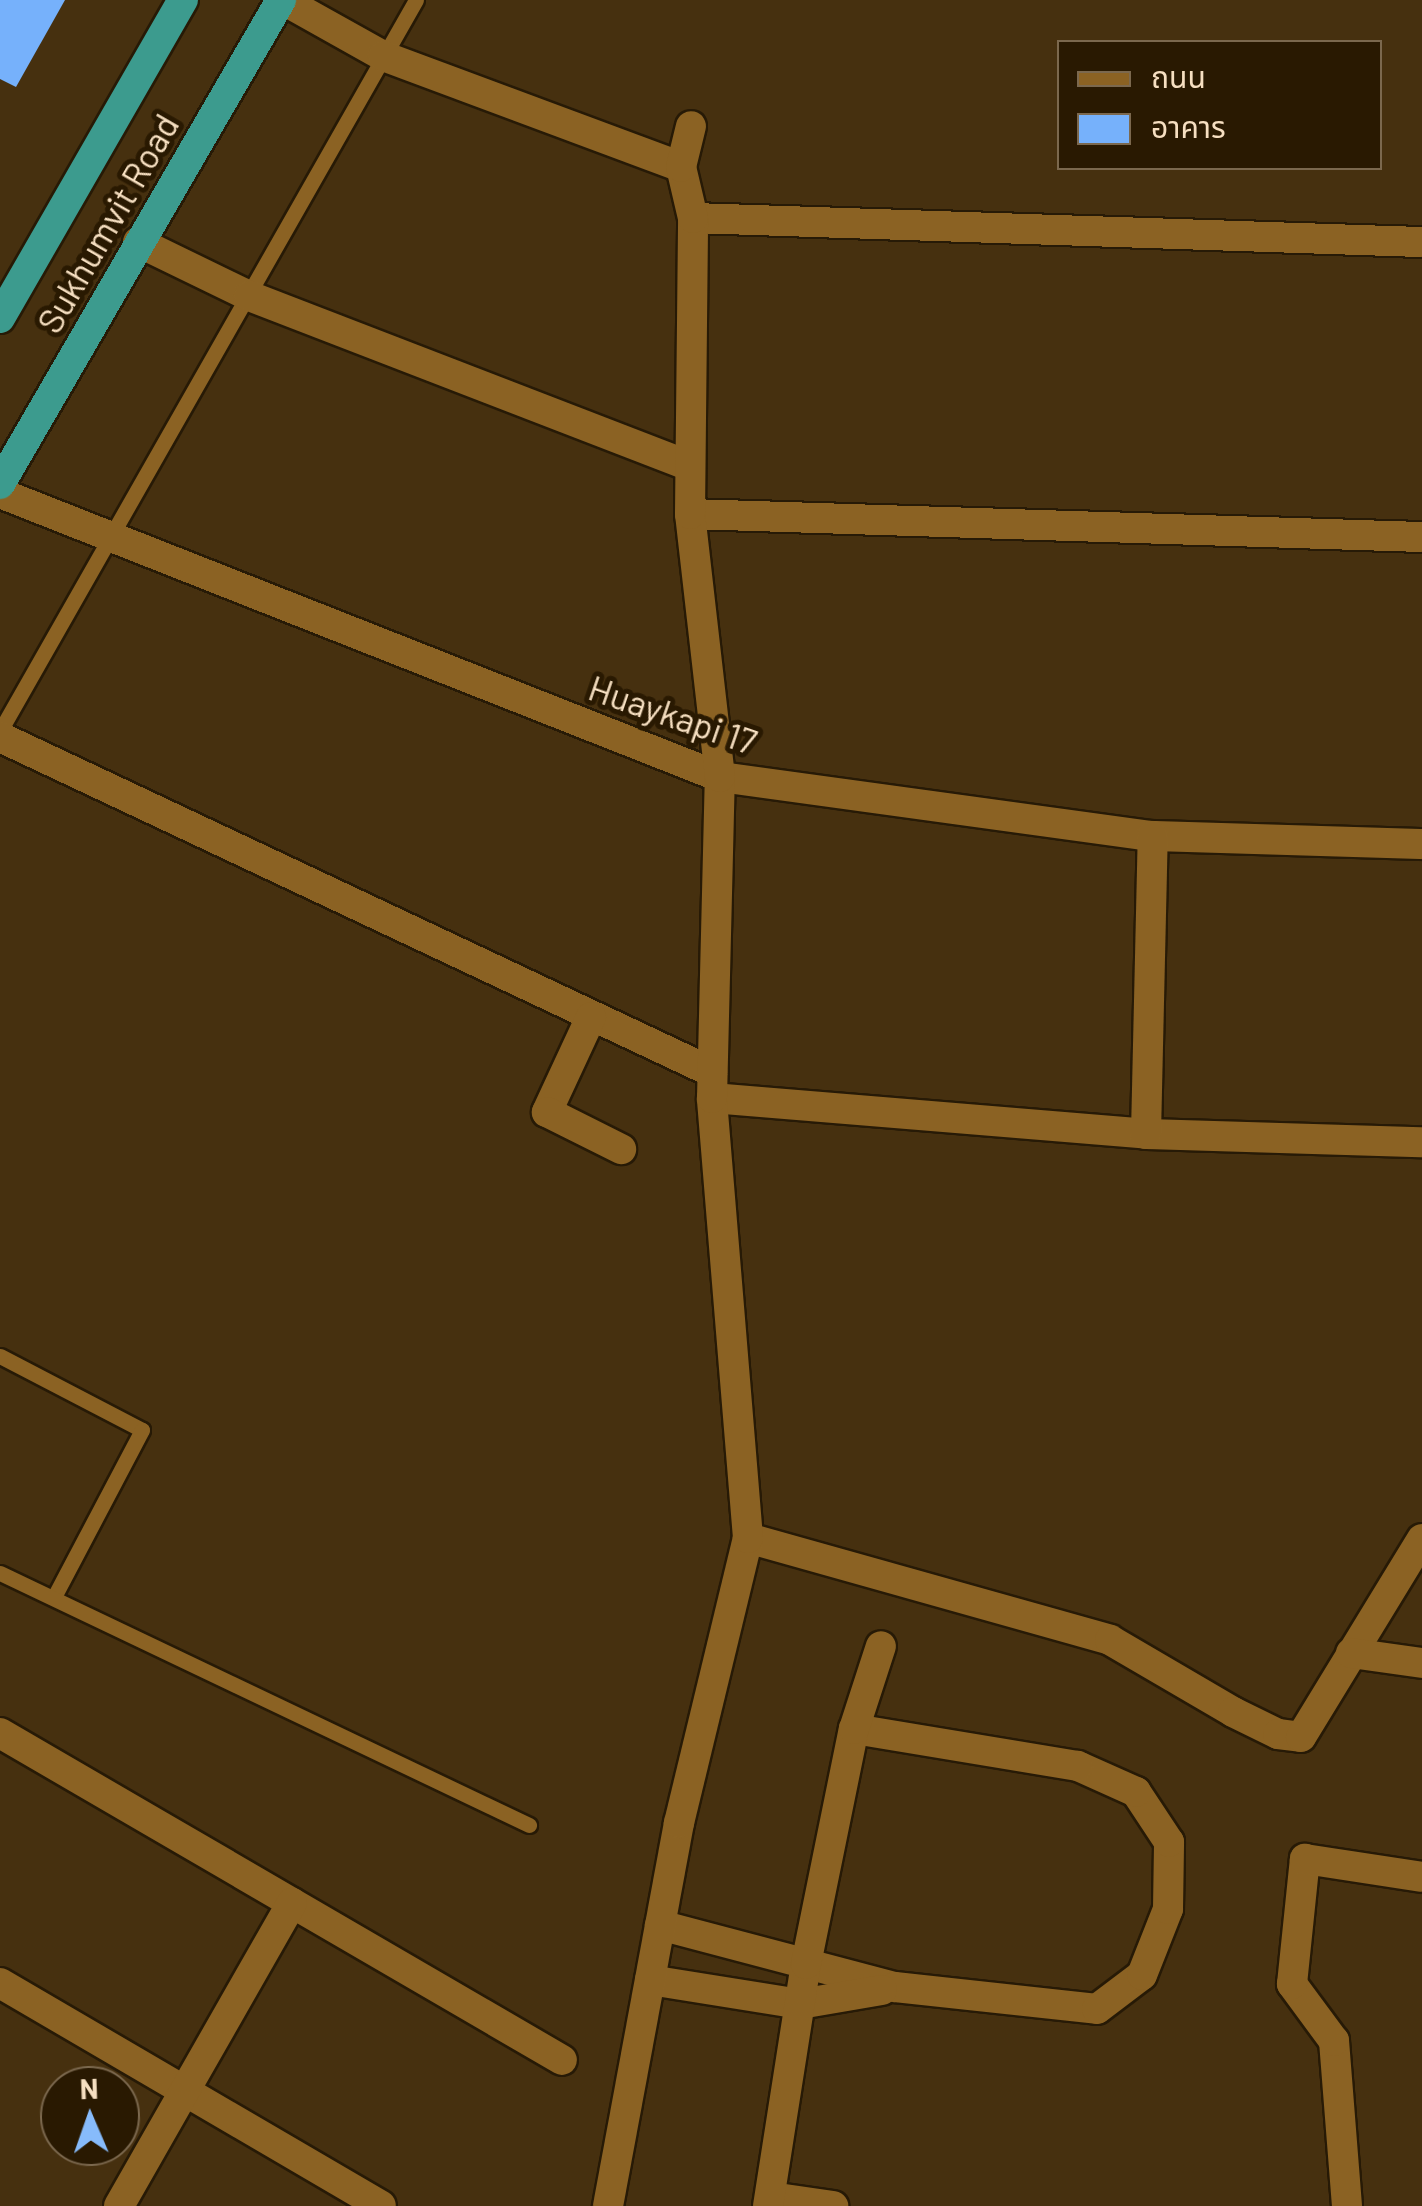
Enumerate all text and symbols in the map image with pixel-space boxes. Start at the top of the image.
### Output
legend [1057,40,1382,170]
text: ถนน [1151,58,1206,94]
street label: Sukhumvit Road [27,106,187,340]
text: อาคาร [1151,108,1226,144]
street label: Huaykapi 17 [584,666,762,762]
north arrow [40,2066,140,2166]
text: N [79,2071,99,2105]

